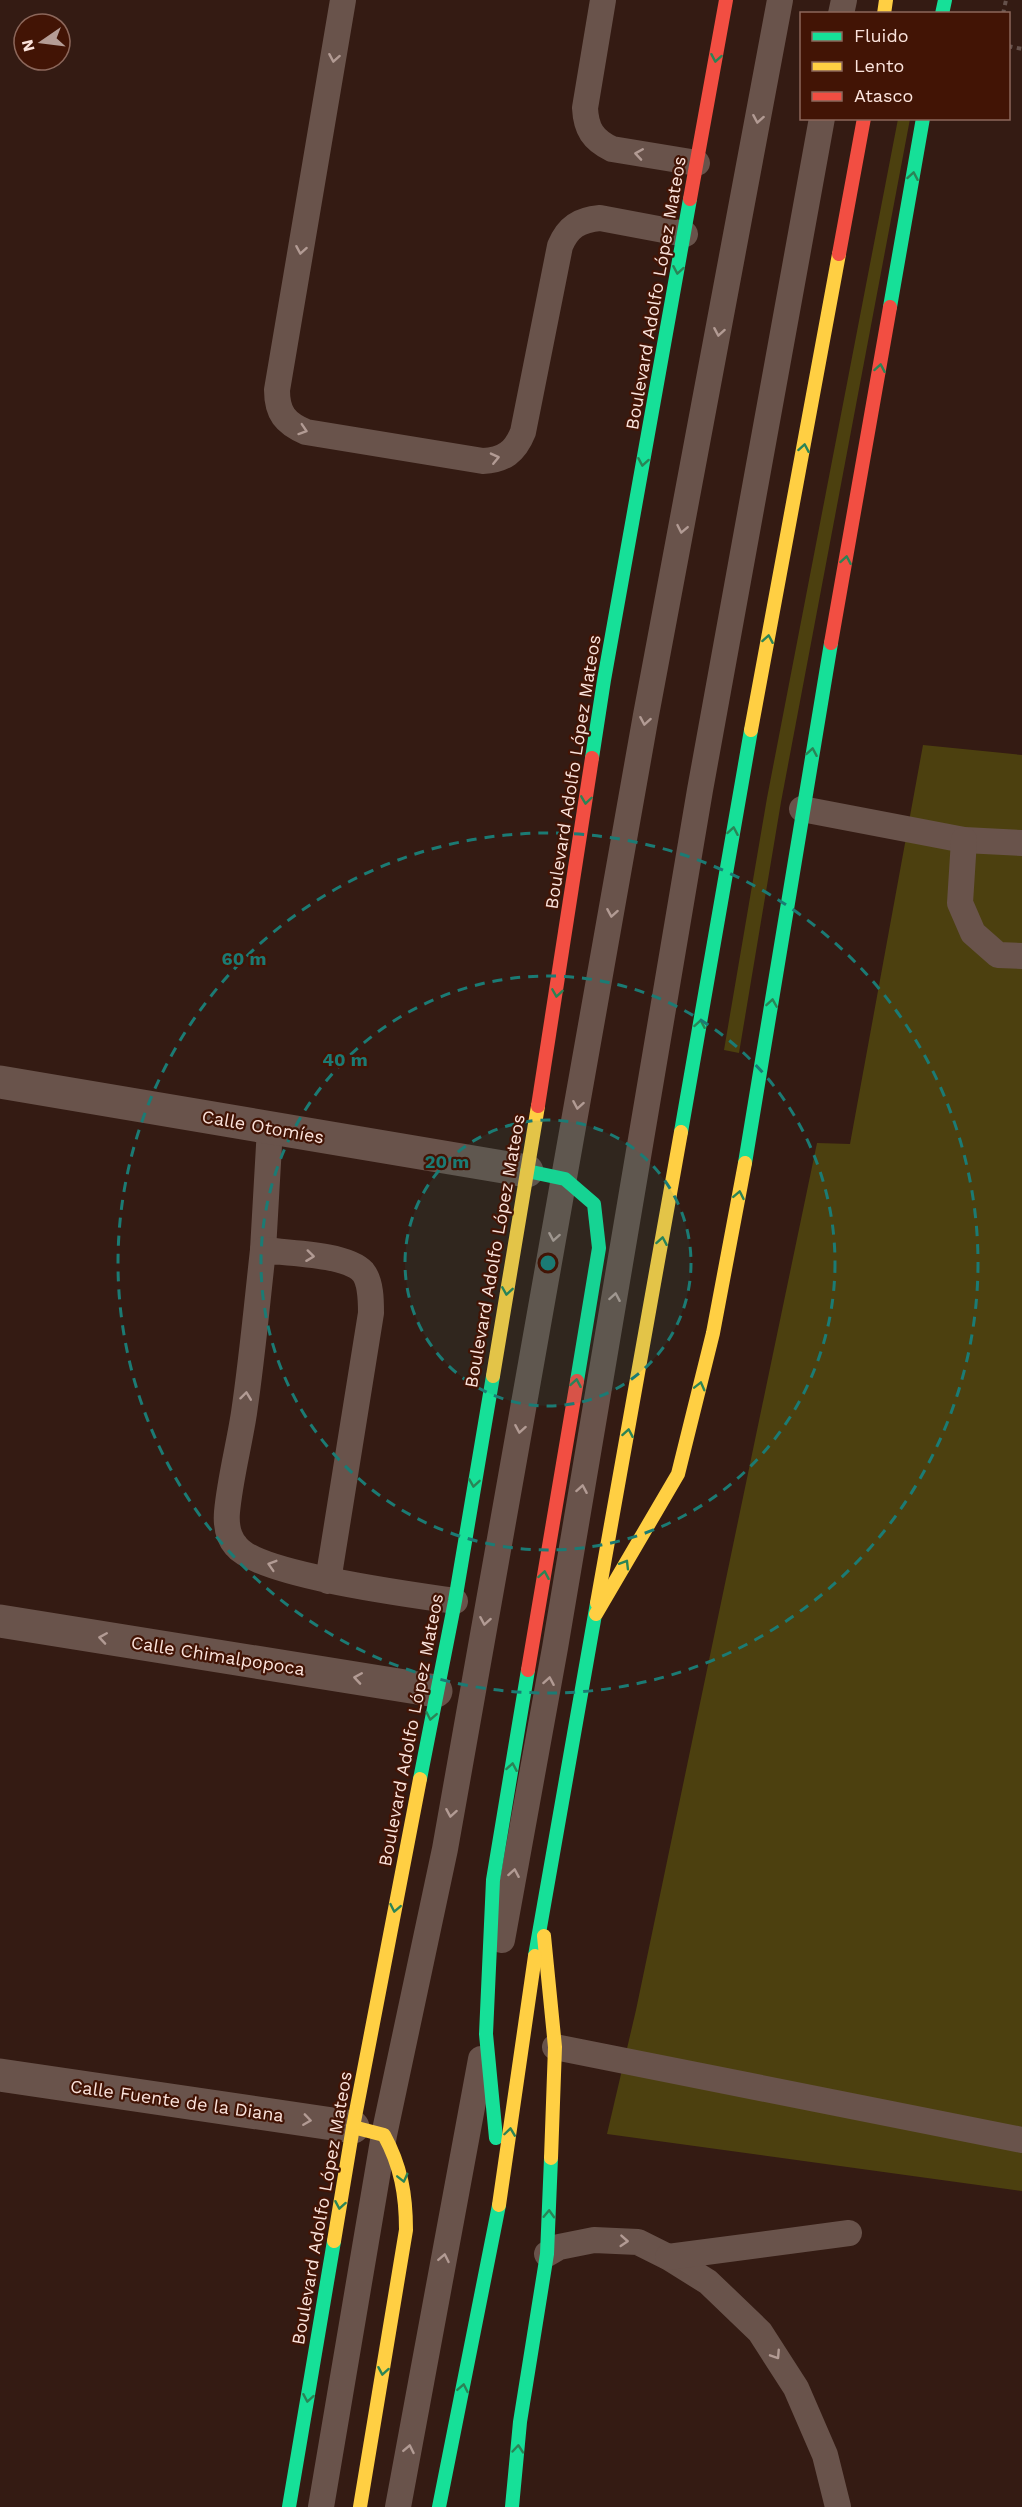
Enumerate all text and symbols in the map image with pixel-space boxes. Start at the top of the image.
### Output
north arrow [12,12,72,72]
legend [800,12,1010,120]
text: Fluido [854,25,908,46]
text: N [17,37,39,54]
one-way arrow [710,52,723,62]
one-way arrow [328,53,340,62]
text: Lento [854,55,904,76]
text: Atasco [854,85,913,106]
one-way arrow [752,114,765,124]
one-way arrow [635,149,644,161]
street label: Boulevard Adolfo López Mateos [621,154,690,431]
one-way arrow [907,171,919,180]
one-way arrow [295,245,308,255]
one-way arrow [672,265,685,275]
one-way arrow [713,327,726,337]
one-way arrow [873,363,885,372]
one-way arrow [297,422,308,435]
one-way arrow [797,443,810,453]
one-way arrow [490,453,500,466]
one-way arrow [637,457,650,467]
one-way arrow [676,524,689,534]
one-way arrow [839,555,852,565]
street label: Boulevard Adolfo López Mateos [540,633,605,911]
one-way arrow [761,635,774,645]
one-way arrow [639,715,652,725]
one-way arrow [805,747,818,757]
one-way arrow [580,796,592,805]
one-way arrow [727,827,739,836]
one-way arrow [606,908,619,918]
text: 60 m [222,948,266,969]
one-way arrow [552,988,564,998]
one-way arrow [765,999,778,1009]
one-way arrow [694,1019,706,1028]
text: 40 m [322,1049,368,1070]
one-way arrow [572,1100,585,1110]
street label: Calle Otomíes [200,1105,326,1148]
street label: Boulevard Adolfo López Mateos [460,1112,529,1389]
text: 20 m [425,1151,469,1172]
one-way arrow [732,1191,745,1201]
one-way arrow [548,1232,561,1242]
one-way arrow [655,1236,668,1246]
one-way arrow [306,1249,315,1262]
centre of rings [538,1253,558,1273]
one-way arrow [501,1286,513,1296]
one-way arrow [608,1292,620,1301]
one-way arrow [570,1378,582,1387]
one-way arrow [692,1381,705,1391]
one-way arrow [239,1392,252,1401]
one-way arrow [514,1424,527,1434]
one-way arrow [621,1428,634,1438]
one-way arrow [469,1479,481,1488]
one-way arrow [575,1484,588,1494]
one-way arrow [267,1560,278,1572]
one-way arrow [618,1560,629,1570]
one-way arrow [537,1570,550,1580]
street label: Boulevard Adolfo López Mateos [374,1592,447,1868]
one-way arrow [480,1616,492,1626]
street label: Calle Chimalpopoca [130,1631,306,1680]
one-way arrow [98,1632,108,1644]
one-way arrow [353,1673,362,1685]
one-way arrow [542,1676,554,1686]
one-way arrow [425,1711,438,1721]
one-way arrow [505,1763,518,1773]
one-way arrow [445,1807,458,1817]
one-way arrow [508,1868,520,1878]
one-way arrow [389,1903,402,1913]
street label: Boulevard Adolfo López Mateos [287,2069,356,2346]
street label: Calle Fuente de la Diana [69,2075,285,2126]
one-way arrow [303,2114,312,2126]
one-way arrow [503,2127,515,2136]
one-way arrow [396,2172,408,2183]
one-way arrow [334,2200,347,2210]
one-way arrow [542,2210,555,2219]
one-way arrow [619,2235,628,2248]
one-way arrow [437,2253,450,2263]
one-way arrow [768,2349,779,2360]
one-way arrow [377,2366,389,2375]
one-way arrow [456,2383,469,2393]
one-way arrow [302,2392,315,2402]
one-way arrow [511,2444,524,2453]
one-way arrow [402,2445,415,2455]

